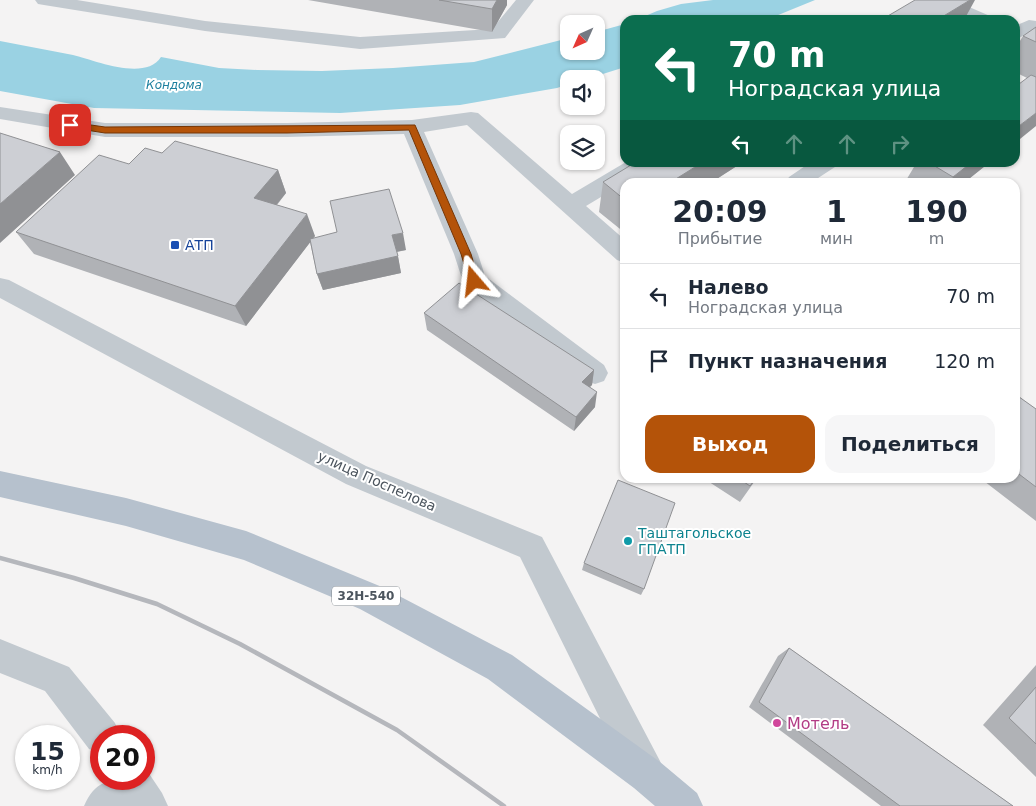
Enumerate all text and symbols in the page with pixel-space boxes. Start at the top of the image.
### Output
north arrow [560,15,605,60]
map controls [560,15,605,170]
icon: left [645,35,710,100]
text: 70 m [728,35,825,75]
button: sound [560,70,605,115]
text: Ноградская улица [728,76,941,101]
water label: Кондома [146,78,202,92]
pin [49,104,91,146]
icon: arrive [56,111,84,139]
button: layers [560,125,605,170]
icon: left [727,130,755,158]
icon: ahead [780,130,808,158]
icon: ahead [833,130,861,158]
icon: right [886,130,914,158]
text: 20:09 [672,194,768,229]
text: 1 [826,194,847,229]
text: 190 [905,194,968,229]
text: Прибытие [678,229,762,248]
text: мин [820,229,853,248]
text: m [929,229,944,248]
place label: АТП [185,237,214,253]
marker: АТП [169,239,181,251]
position arrow [447,254,499,306]
text: Налево [688,276,769,298]
icon: left [645,282,673,310]
text: 70 m [946,285,995,307]
text: Ноградская улица [688,298,843,317]
icon: arrive [645,347,673,375]
text: Пункт назначения [688,350,887,372]
text: 120 m [934,350,995,372]
button: Выход [645,415,815,473]
button: Поделиться [825,415,995,473]
street label: улица Поспелова [315,448,439,514]
place label: Таштагольское ГПАТП [637,525,751,557]
marker: Таштагольское ГПАТП [622,535,634,547]
road number: 32Н-540 [332,586,400,606]
place label: Мотель [787,714,849,733]
marker: Мотель [771,717,783,729]
speed limit sign: 20 [90,725,155,790]
text: 15 [30,737,65,766]
text: km/h [32,763,63,777]

